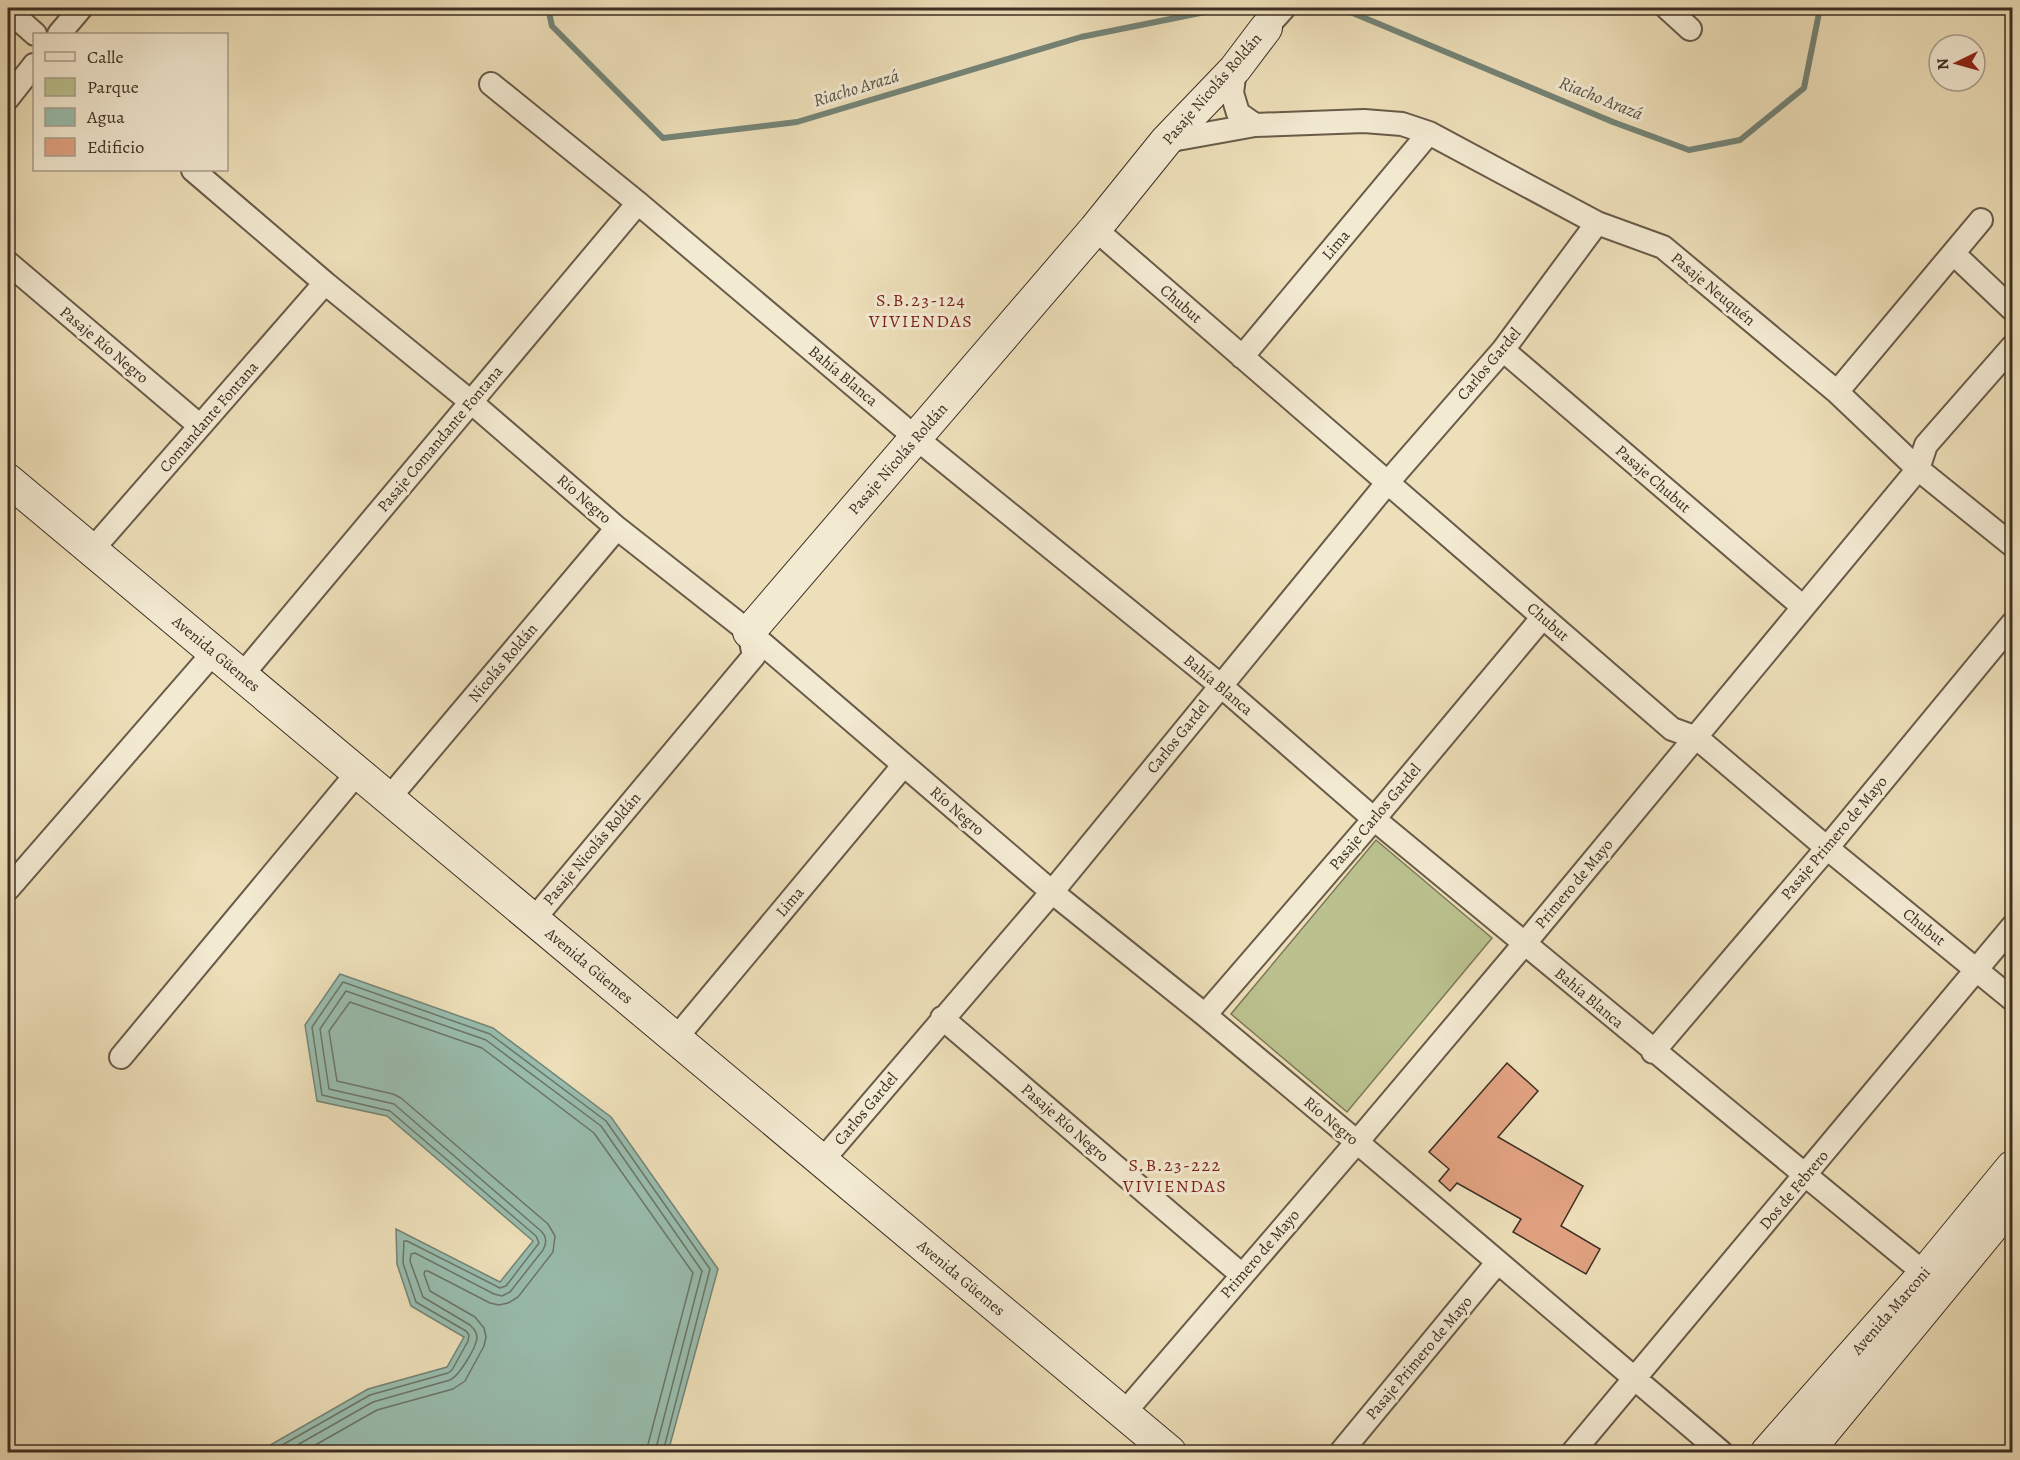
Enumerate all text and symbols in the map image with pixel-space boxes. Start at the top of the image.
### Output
street label: Pasaje Nicolás Roldán [1157,28,1267,150]
legend [33,33,228,171]
north arrow [1927,33,1987,93]
text: Calle [87,45,124,69]
text: N [1932,57,1955,71]
water label: Riacho Arazá [810,63,902,112]
water label: Riacho Arazá [1556,70,1647,126]
text: Parque [87,75,139,99]
text: Agua [86,105,125,129]
text: Edificio [87,135,144,159]
street label: Lima [1317,225,1356,265]
street label: Pasaje Neuquén [1666,247,1760,331]
street label: Chubut [1155,280,1207,328]
district label: S.B.23-124 VIVIENDAS [868,288,973,333]
street label: Pasaje Río Negro [55,301,153,389]
street label: Carlos Gardel [1452,323,1526,405]
street label: Bahía Blanca [804,340,883,412]
street label: Comandante Fontana [155,356,264,477]
street label: Pasaje Comandante Fontana [372,361,508,517]
street label: Pasaje Nicolás Roldán [843,398,953,520]
street label: Pasaje Chubut [1611,440,1695,518]
street label: Río Negro [552,469,616,529]
street label: Chubut [1522,598,1574,646]
street label: Avenida Güemes [167,610,265,697]
street label: Nicolás Roldán [463,618,543,707]
street label: Bahía Blanca [1179,649,1258,721]
street label: Carlos Gardel [1142,696,1215,778]
street label: Pasaje Carlos Gardel [1324,759,1426,875]
street label: Pasaje Primero de Mayo [1776,771,1892,905]
street label: Río Negro [925,781,989,841]
street label: Pasaje Nicolás Roldán [538,788,646,910]
street label: Primero de Mayo [1530,834,1618,934]
street label: Lima [771,882,810,922]
street label: Chubut [1898,903,1950,951]
street label: Avenida Güemes [540,922,638,1009]
street label: Bahía Blanca [1550,962,1629,1034]
street label: Carlos Gardel [829,1068,903,1150]
street label: Pasaje Río Negro [1016,1079,1114,1167]
street label: Río Negro [1299,1092,1363,1150]
street label: Dos de Febrero [1754,1146,1834,1234]
district label: S.B.23-222 VIVIENDAS [1122,1153,1227,1198]
street label: Primero de Mayo [1215,1205,1305,1303]
street label: Avenida Güemes [912,1234,1010,1321]
street label: Avenida Marconi [1846,1262,1935,1361]
street label: Pasaje Primero de Mayo [1361,1291,1477,1425]

